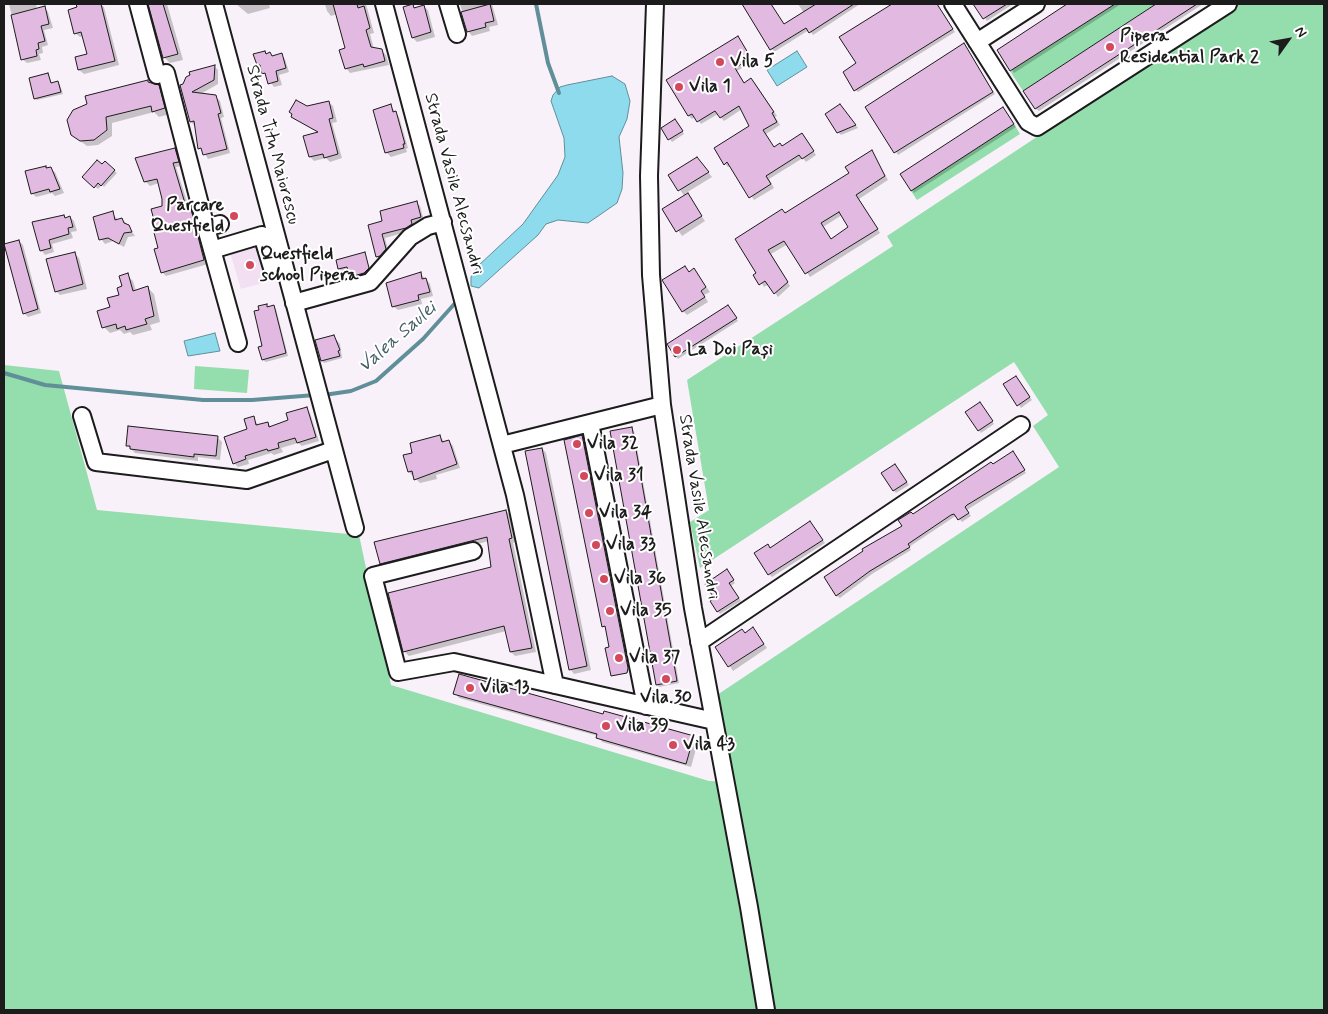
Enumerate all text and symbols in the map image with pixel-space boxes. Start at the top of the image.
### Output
north arrow [1263,15,1313,65]
text: N [1291,23,1311,41]
place label: Pipera Residential Park 2 [1120,26,1259,68]
marker: Pipera Residential Park 2 [1104,41,1116,53]
place label: Vila 5 [730,51,775,73]
marker: Vila 5 [714,56,726,68]
street label: Strada Titu Maiorescu [240,63,304,227]
place label: Vila 1 [689,76,731,98]
marker: Vila 1 [673,81,685,93]
street label: Strada Vasile Alecsandri [418,91,488,277]
place label: Parcare Questfield [151,195,224,238]
marker: Parcare Questfield [228,210,240,222]
place label: Questfield school Pipera [260,244,358,286]
marker: Questfield school Pipera [244,259,256,271]
water label: Valea Saulei [354,298,442,378]
place label: La Doi Pași [687,339,773,361]
marker: La Doi Pași [671,344,683,356]
street label: Strada Vasile Alecsandri [673,413,723,601]
place label: Vila 32 [587,433,638,455]
marker: Vila 32 [571,438,583,450]
place label: Vila 31 [594,465,644,487]
marker: Vila 31 [578,470,590,482]
place label: Vila 34 [599,502,652,524]
marker: Vila 34 [583,507,595,519]
place label: Vila 33 [606,534,656,556]
marker: Vila 33 [590,539,602,551]
place label: Vila 36 [614,568,666,590]
marker: Vila 36 [598,573,610,585]
place label: Vila 35 [620,600,672,622]
marker: Vila 35 [604,605,616,617]
place label: Vila 37 [629,647,680,669]
marker: Vila 37 [613,652,625,664]
marker: Vila 30 [660,673,672,685]
place label: Vila 13 [480,677,529,699]
marker: Vila 13 [464,682,476,694]
place label: Vila 30 [640,687,692,709]
place label: Vila 39 [616,715,669,737]
marker: Vila 39 [600,720,612,732]
place label: Vila 43 [683,734,735,756]
marker: Vila 43 [667,739,679,751]

